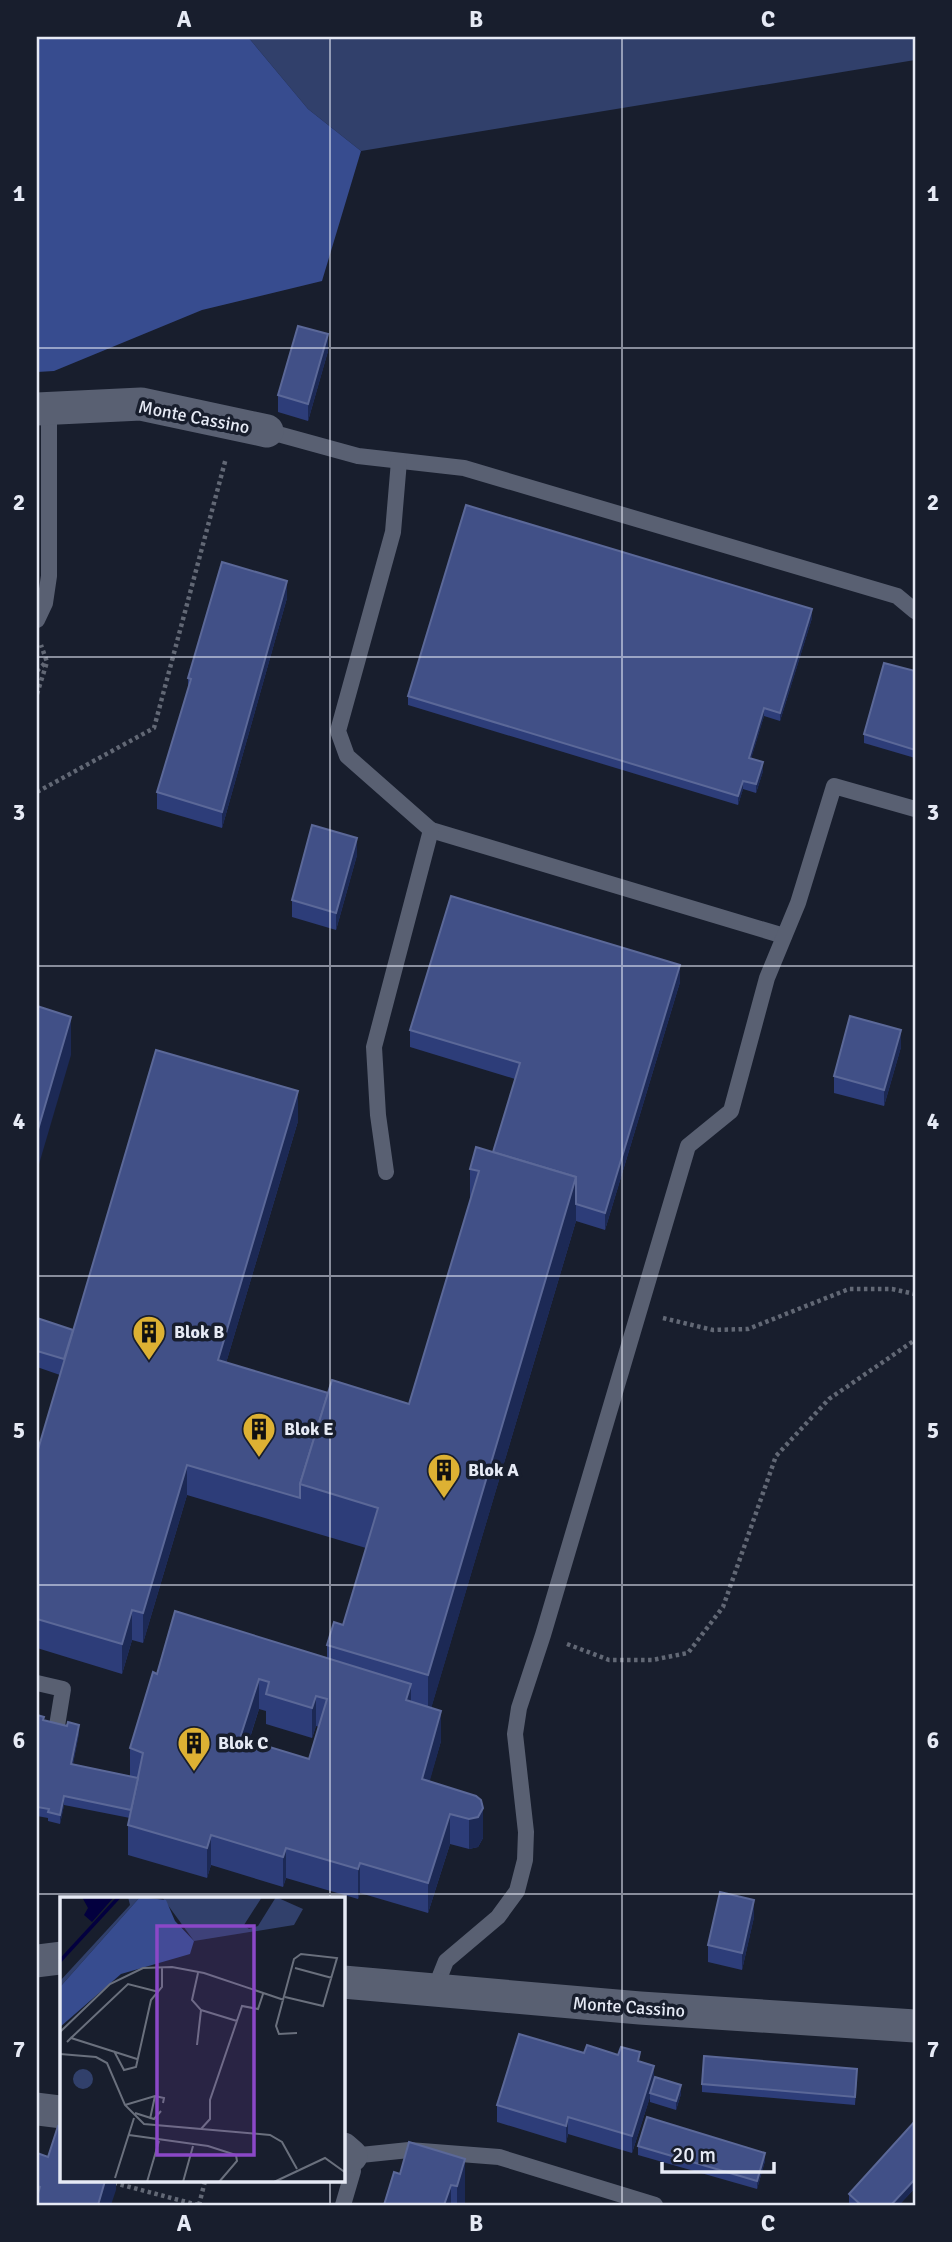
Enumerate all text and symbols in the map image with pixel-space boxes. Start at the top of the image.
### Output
text: A [177,5,192,34]
text: B [469,5,483,34]
text: C [761,5,775,34]
text: 1 [13,179,25,208]
text: 1 [927,179,939,208]
street label: Monte Cassino [137,395,251,439]
text: 2 [13,488,25,517]
text: 2 [927,488,939,517]
text: 3 [13,798,25,827]
text: 3 [927,798,939,827]
text: 4 [13,1107,25,1136]
text: 4 [927,1107,939,1136]
building icon: Blok B [130,1313,168,1362]
place label: Blok B [174,1321,224,1343]
building icon: Blok E [240,1410,278,1459]
text: 5 [13,1416,25,1445]
text: 5 [927,1416,939,1445]
place label: Blok E [284,1418,334,1440]
building icon: Blok A [425,1451,463,1500]
place label: Blok A [468,1459,519,1481]
building icon: Blok C [175,1724,213,1773]
text: 6 [13,1726,25,1755]
text: 6 [927,1726,939,1755]
place label: Blok C [218,1732,268,1754]
inset map [60,1897,345,2182]
street label: Monte Cassino [572,1992,686,2022]
text: 7 [13,2035,25,2064]
text: 7 [927,2035,939,2064]
scale bar [662,2130,774,2174]
text: 20 m [672,2142,716,2168]
text: A [177,2209,192,2238]
text: B [469,2209,483,2238]
text: C [761,2209,775,2238]

